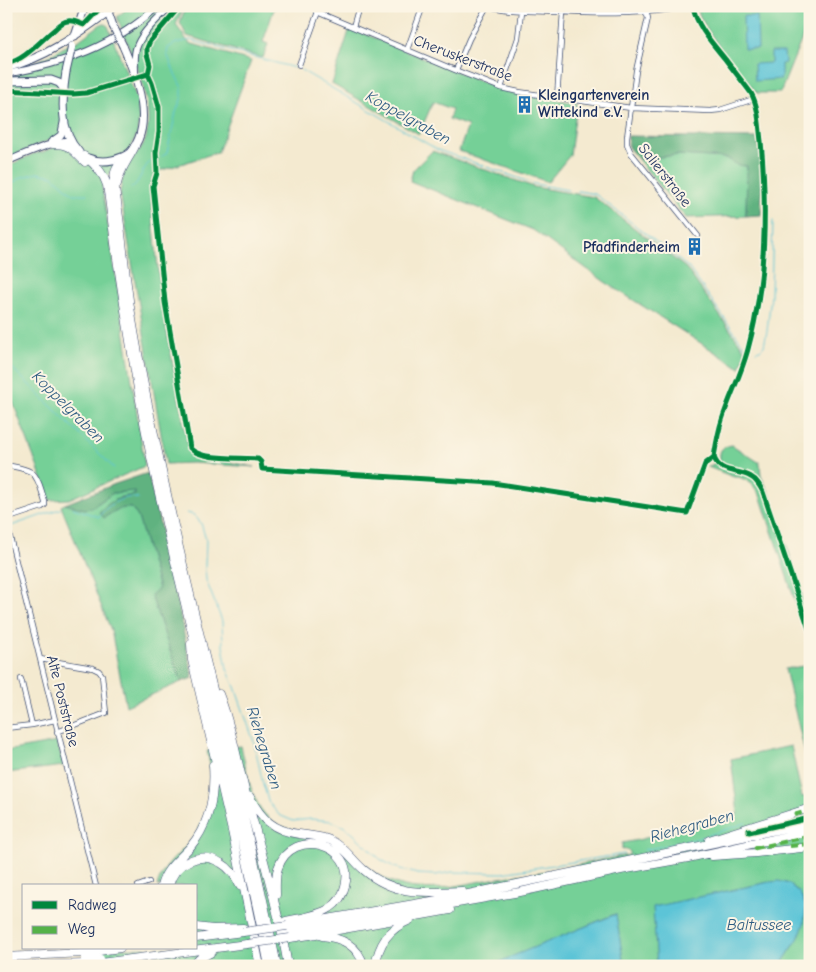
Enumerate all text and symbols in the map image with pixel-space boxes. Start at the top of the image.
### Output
street label: Cheruskerstraße [411,31,515,85]
place label: Kleingartenverein Wittekind e.V. [538,86,649,121]
water label: Koppelgraben [363,87,454,149]
building icon: Kleingartenverein Wittekind e.V. [514,94,534,114]
street label: Salierstraße [635,140,696,211]
building icon: Pfadfinderheim [684,237,704,257]
place label: Pfadfinderheim [583,238,680,256]
water label: Koppelgraben [28,367,108,447]
street label: Alte Poststraße [43,653,83,749]
water label: Riehegraben [243,704,285,792]
water label: Riehegraben [648,806,736,846]
legend [22,884,198,950]
text: Radweg [68,896,117,914]
water label: Baltussee [727,916,791,934]
text: Weg [68,920,95,938]

